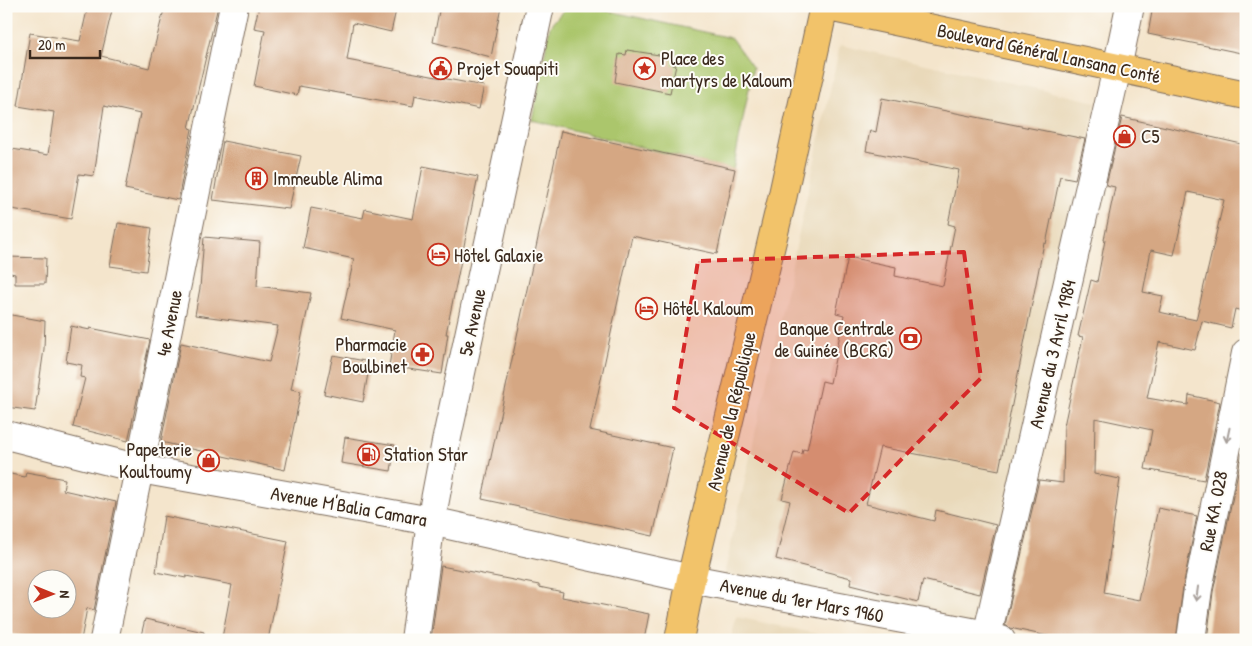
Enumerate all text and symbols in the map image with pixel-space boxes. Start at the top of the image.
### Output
street label: Boulevard Général Lansana Conté [935,17,1163,89]
scale bar [30,28,100,60]
text: 20 m [38,34,65,55]
place label: Place des martyrs de Kaloum [661,45,792,93]
place label: Projet Souapiti [457,55,559,81]
public building icon: Projet Souapiti [429,56,453,80]
place icon: Place des martyrs de Kaloum [633,57,657,81]
place label: C5 [1141,123,1159,149]
shop icon: C5 [1113,124,1137,148]
place label: Immeuble Alima [273,165,383,191]
building icon: Immeuble Alima [245,166,269,190]
place label: Hôtel Galaxie [454,242,544,268]
hotel icon: Hôtel Galaxie [426,243,450,267]
street label: Avenue du 3 Avril 1984 [1022,277,1082,431]
street label: 5e Avenue [452,286,492,358]
street label: 4e Avenue [150,287,188,358]
place label: Hôtel Kaloum [663,295,754,321]
hotel icon: Hôtel Kaloum [635,296,659,320]
place label: Banque Centrale de Guinée (BCRG) [775,315,894,363]
bank icon: Banque Centrale de Guinée (BCRG) [898,327,922,351]
street label: Avenue de la République [700,329,762,493]
place label: Pharmacie Boulbinet [336,331,407,379]
pharmacy icon: Pharmacie Boulbinet [411,343,435,367]
one-way arrow [1223,426,1233,442]
place label: Papeterie Koultoumy [119,436,192,484]
place label: Station Star [384,441,469,467]
fuel station icon: Station Star [356,442,380,466]
shop icon: Papeterie Koultoumy [196,448,220,472]
street label: Rue KA. 028 [1192,469,1234,553]
street label: Avenue M'Balia Camara [269,479,430,533]
north arrow [28,568,78,618]
street label: Avenue du 1er Mars 1960 [718,571,886,629]
one-way arrow [1192,586,1202,602]
text: N [56,590,75,599]

